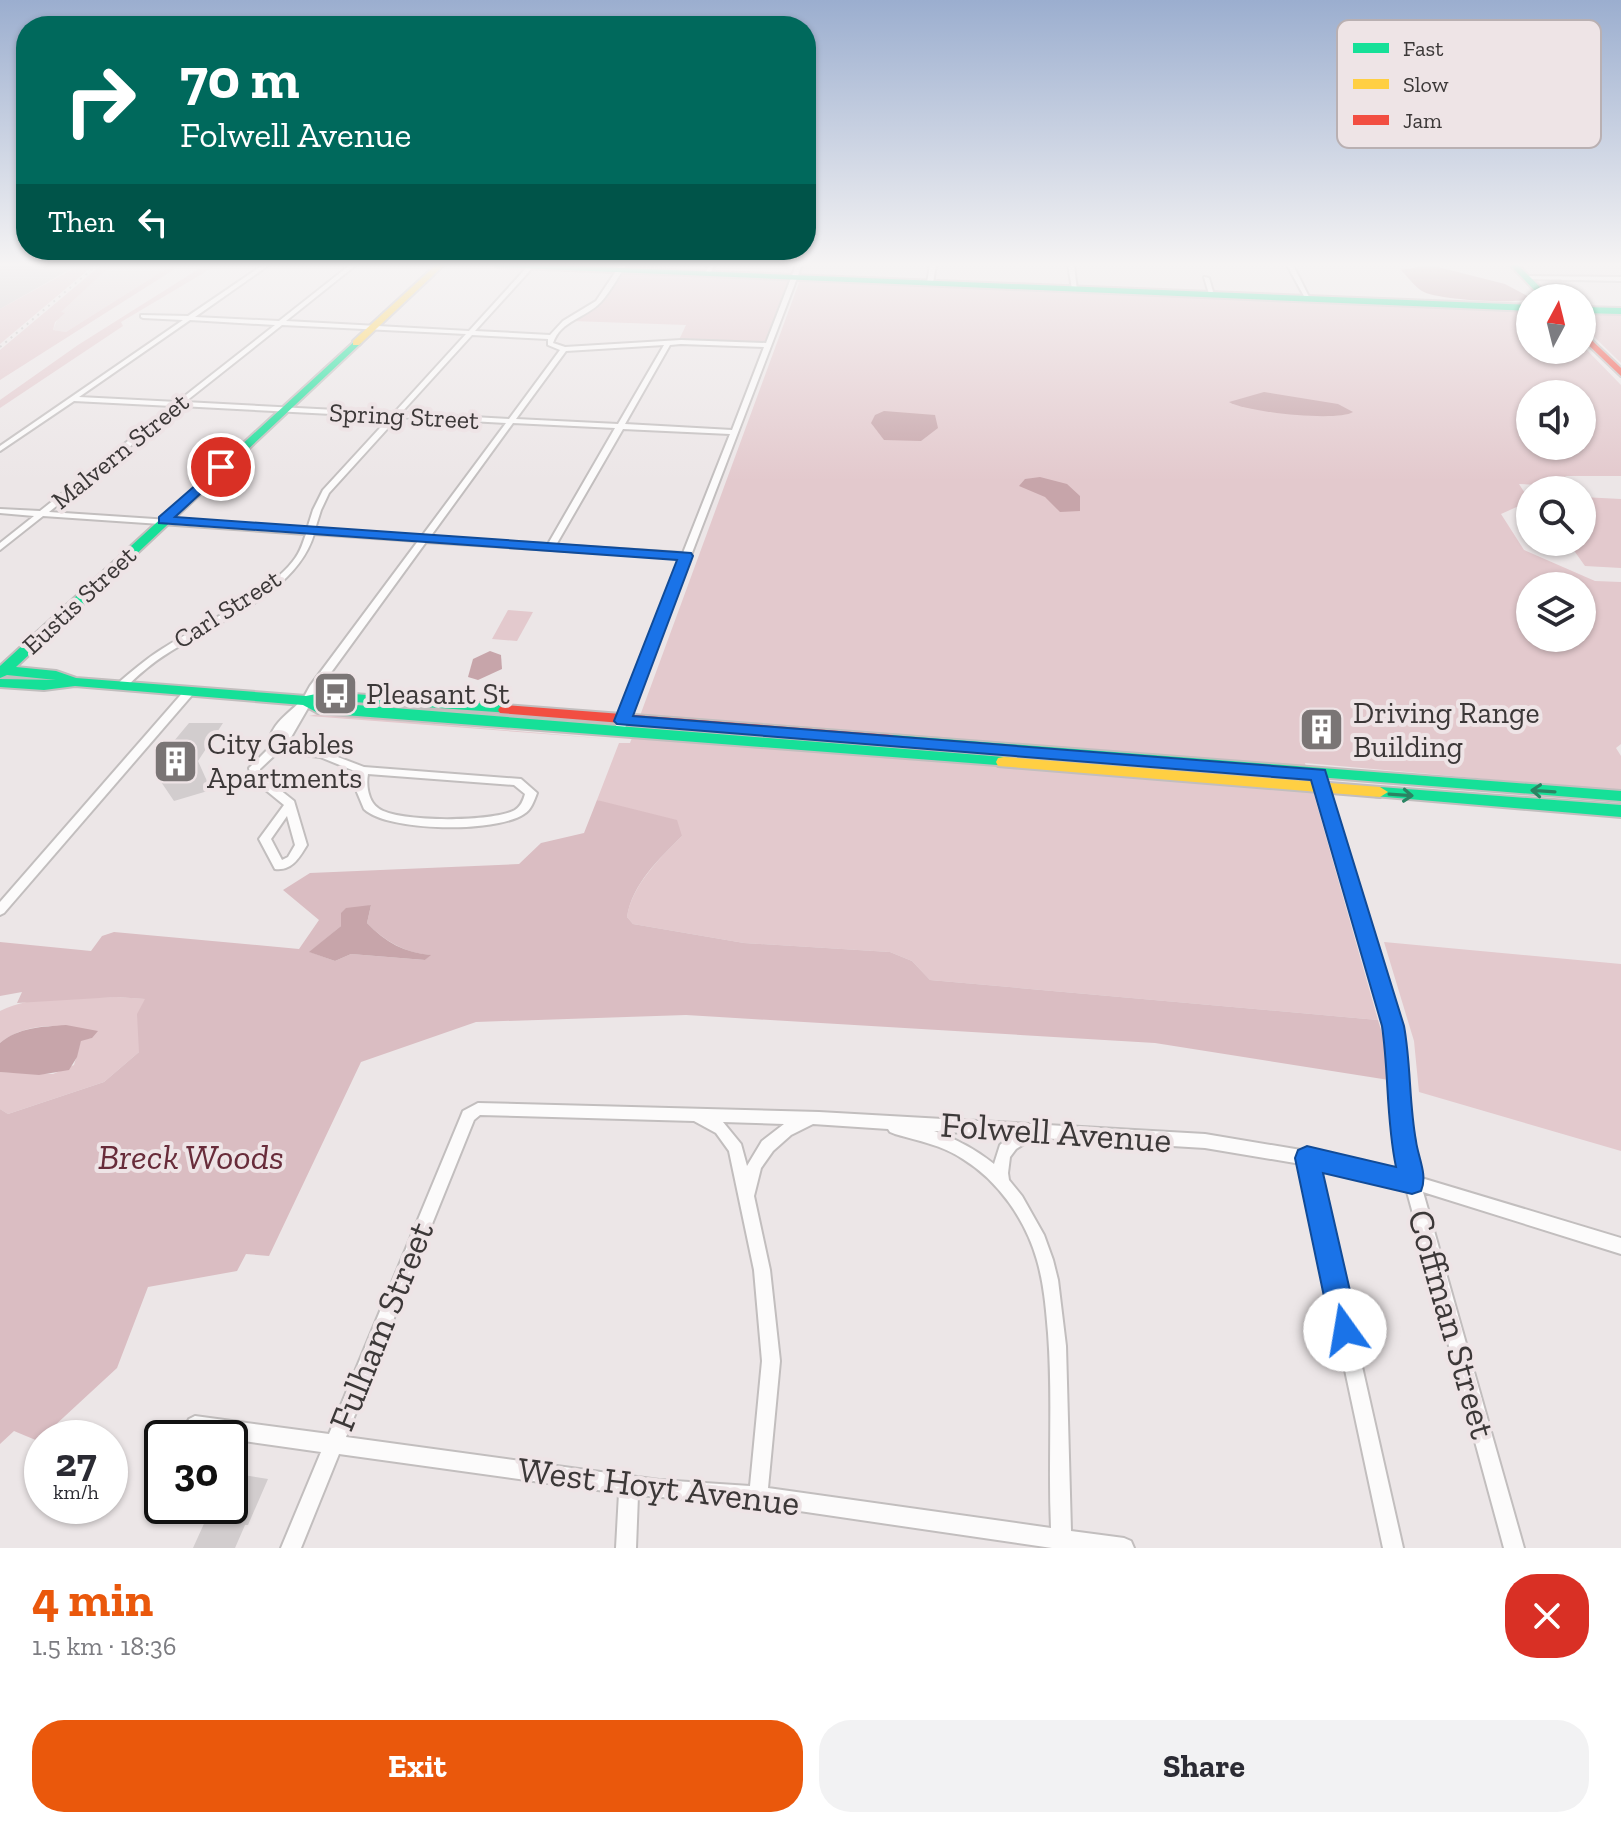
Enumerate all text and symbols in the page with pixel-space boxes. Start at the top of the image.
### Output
legend [1337,20,1601,148]
text: Fast [1403,35,1444,62]
text: 70 m [180,45,300,112]
icon: right [48,48,152,152]
text: Slow [1403,71,1449,98]
text: Jam [1403,107,1442,134]
text: Folwell Avenue [180,113,411,156]
icon: left [131,200,175,244]
text: Then [48,204,115,240]
north arrow [1516,284,1596,364]
map controls [1516,284,1596,652]
button: sound [1516,380,1596,460]
street label: Malvern Street [45,386,195,516]
street label: Spring Street [328,396,480,436]
pin [187,433,255,501]
icon: arrive [199,445,243,489]
button: search [1516,476,1596,556]
street label: Eustis Street [15,539,143,661]
street label: Carl Street [167,562,287,655]
button: layers [1516,572,1596,652]
bus stop icon: Pleasant St [311,670,359,718]
place label: Pleasant St [366,676,510,712]
place label: Driving Range Building [1353,695,1540,765]
building icon: Driving Range Building [1298,706,1346,754]
place label: City Gables Apartments [207,726,362,796]
building icon: City Gables Apartments [152,737,200,785]
one-way arrow [1530,783,1557,798]
one-way arrow [1387,788,1414,803]
street label: Folwell Avenue [939,1102,1173,1162]
park label: Breck Woods [98,1135,284,1178]
street label: Coffman Street [1399,1205,1505,1444]
street label: Fulham Street [320,1215,443,1437]
position arrow [1303,1288,1387,1372]
speed limit sign: 30 [144,1420,248,1524]
text: 27 [55,1438,97,1486]
street label: West Hoyt Avenue [516,1447,802,1525]
text: km/h [53,1480,99,1504]
text: 4 min [32,1571,153,1628]
button: close [1505,1574,1589,1658]
text: 1.5 km · 18:36 [32,1630,177,1662]
button: Exit [32,1720,803,1812]
button: Share [819,1720,1589,1812]

